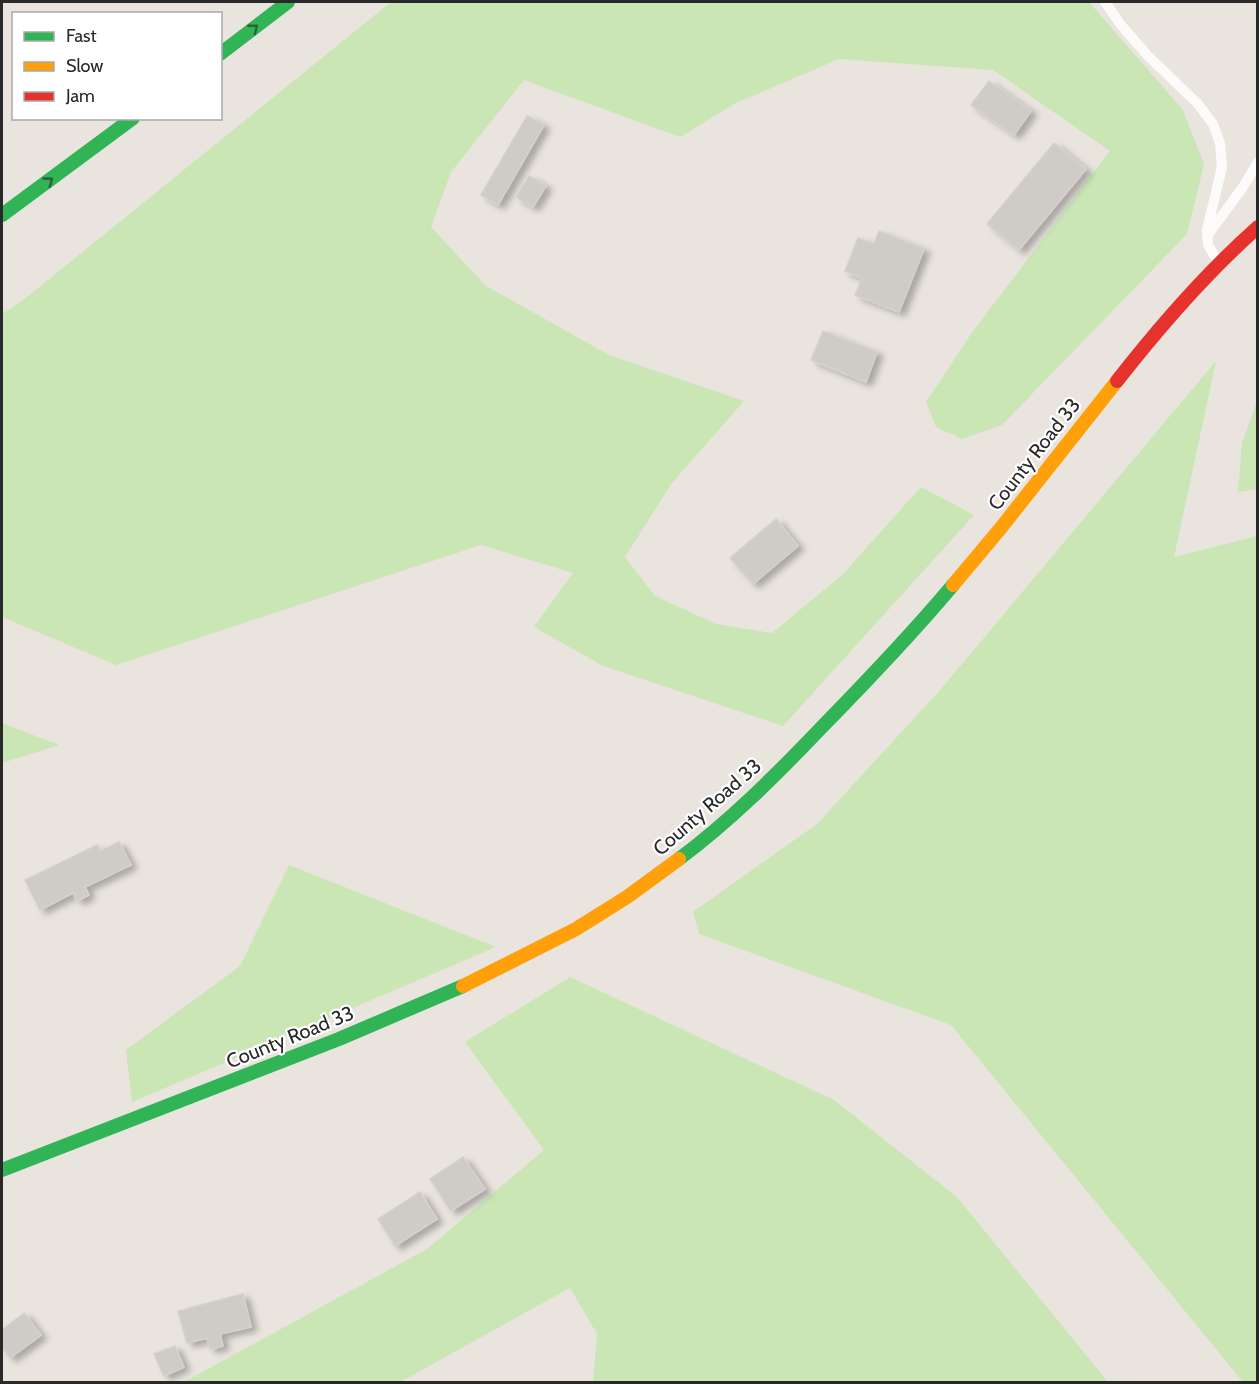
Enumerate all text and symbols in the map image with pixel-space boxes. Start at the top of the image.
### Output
legend [12,12,222,120]
one-way arrow [248,24,259,35]
text: Fast [66,25,97,47]
text: Slow [66,55,103,77]
text: Jam [65,85,95,107]
one-way arrow [42,177,53,188]
street label: County Road 33 [983,393,1085,515]
street label: County Road 33 [648,754,766,860]
street label: County Road 33 [223,1001,357,1073]

